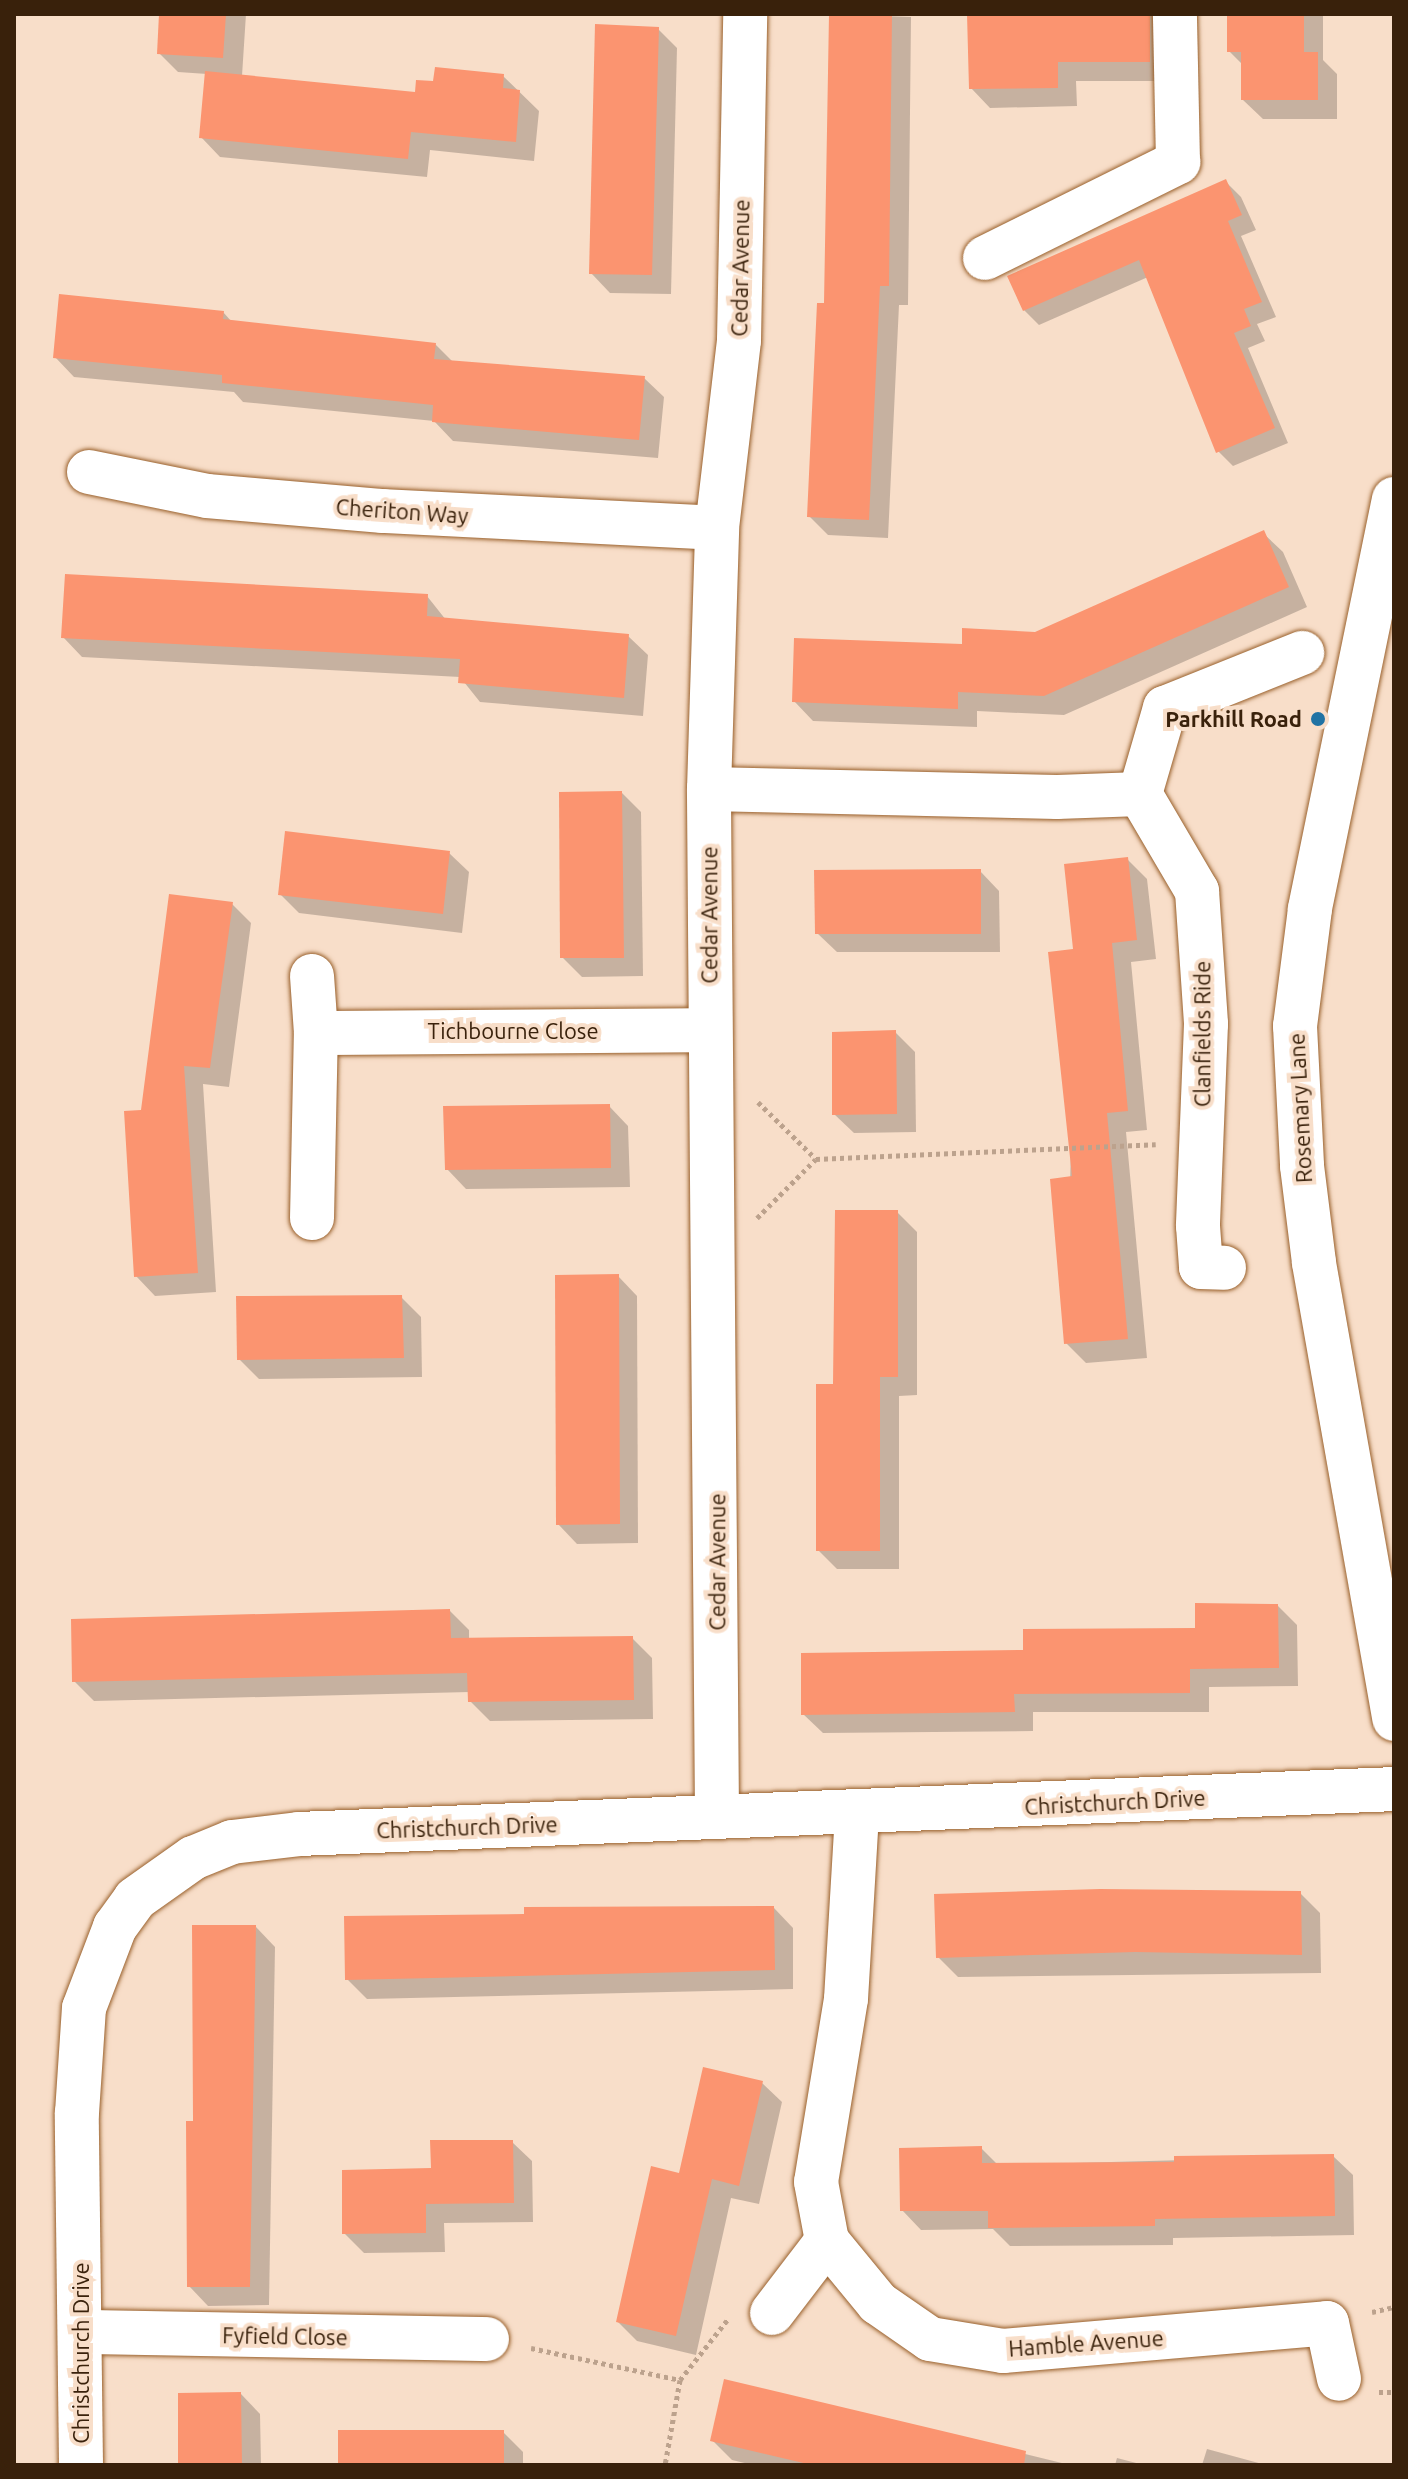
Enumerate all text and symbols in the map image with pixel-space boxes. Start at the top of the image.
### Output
street label: Cedar Avenue [726,199,754,337]
street label: Cheriton Way [335,493,469,529]
place label: Parkhill Road [1165,706,1302,732]
marker: Parkhill Road [1309,710,1327,728]
street label: Cedar Avenue [696,846,722,984]
street label: Clanfields Ride [1189,961,1215,1107]
street label: Tichbourne Close [427,1018,599,1044]
street label: Rosemary Lane [1283,1032,1317,1184]
street label: Cedar Avenue [704,1493,730,1631]
street label: Christchurch Drive [1024,1784,1206,1820]
street label: Christchurch Drive [376,1811,558,1843]
street label: Christchurch Drive [68,2262,94,2444]
street label: Fyfield Close [222,2322,348,2350]
street label: Hamble Avenue [1007,2324,1165,2362]

